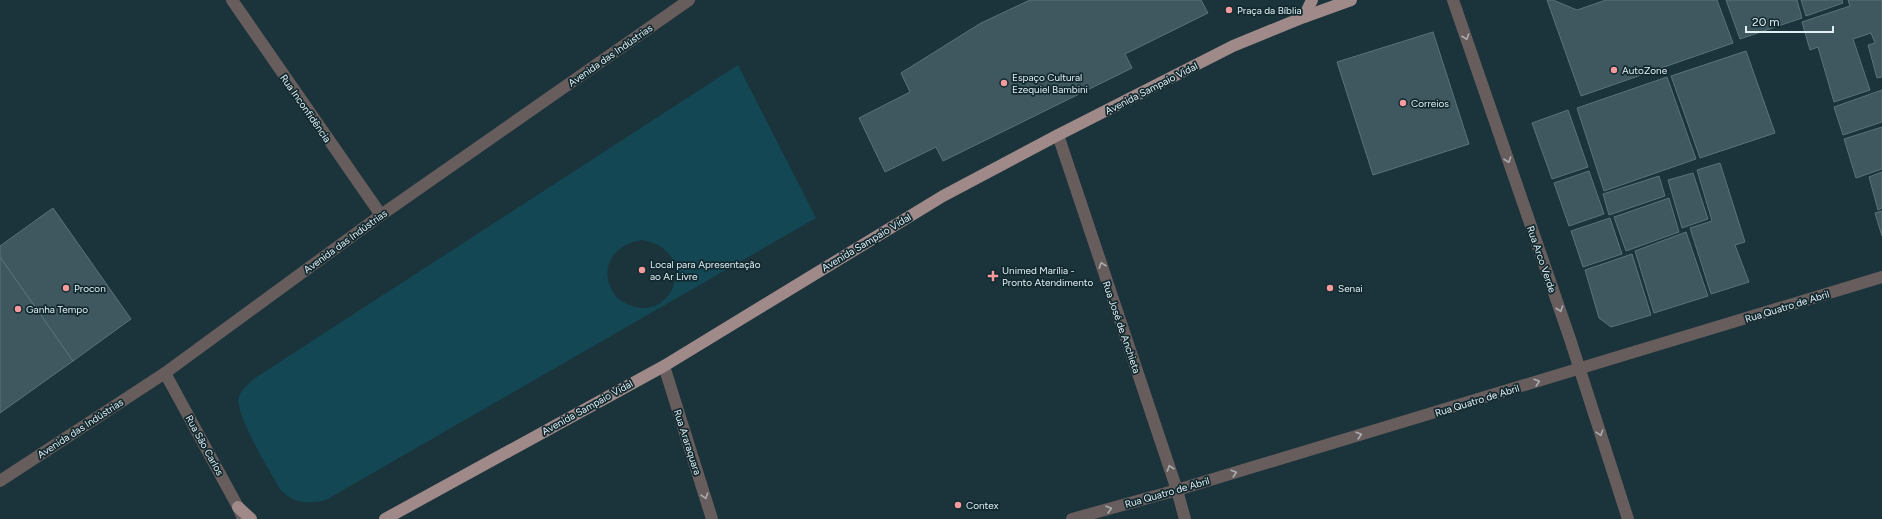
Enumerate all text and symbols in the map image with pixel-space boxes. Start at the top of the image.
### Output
place label: Praça da Bíblia [1237,4,1302,17]
marker: Praça da Bíblia [1224,5,1234,15]
scale bar [1746,8,1833,34]
text: 20 m [1752,15,1780,29]
street label: Avenida das Indústrias [565,21,655,89]
one-way arrow [1461,33,1470,40]
street label: Avenida Sampaio Vidal [1103,59,1200,117]
place label: AutoZone [1622,64,1668,77]
marker: AutoZone [1609,65,1619,75]
place label: Espaço Cultural Ezequiel Bambini [1012,71,1088,96]
street label: Rua Inconfidência [277,72,334,145]
marker: Espaço Cultural Ezequiel Bambini [999,78,1009,88]
place label: Correios [1411,97,1449,110]
marker: Correios [1398,98,1408,108]
one-way arrow [1504,156,1512,163]
street label: Avenida das Indústrias [301,206,390,276]
street label: Avenida Sampaio Vidal [819,211,913,274]
street label: Rua Arco Verde [1524,224,1559,295]
place label: Local para Apresentação ao Ar Livre [650,258,761,283]
one-way arrow [1098,262,1107,269]
place label: Unimed Marília - Pronto Atendimento [1002,264,1094,289]
marker: Local para Apresentação ao Ar Livre [637,265,647,275]
marker: Unimed Marília - Pronto Atendimento [987,270,999,282]
street label: Rua José de Anchieta [1100,279,1143,375]
place label: Procon [74,282,106,295]
place label: Senai [1338,282,1363,295]
marker: Procon [61,283,71,293]
marker: Senai [1325,283,1335,293]
street label: Rua Quatro de Abril [1743,287,1831,326]
place label: Ganha Tempo [26,303,88,316]
marker: Ganha Tempo [13,304,23,314]
one-way arrow [1555,306,1563,313]
street label: Avenida Sampaio Vidal [539,377,635,438]
one-way arrow [1533,378,1540,387]
street label: Rua Quatro de Abril [1433,381,1521,420]
street label: Avenida das Indústrias [35,395,126,461]
street label: Rua Araraquara [671,408,704,477]
street label: Rua São Carlos [183,413,227,478]
one-way arrow [1595,429,1604,436]
one-way arrow [1355,431,1362,440]
one-way arrow [1166,465,1175,472]
one-way arrow [1230,469,1237,478]
street label: Rua Quatro de Abril [1123,474,1211,511]
one-way arrow [700,493,709,500]
place label: Contex [966,499,999,512]
marker: Contex [953,500,963,510]
one-way arrow [1106,505,1112,513]

